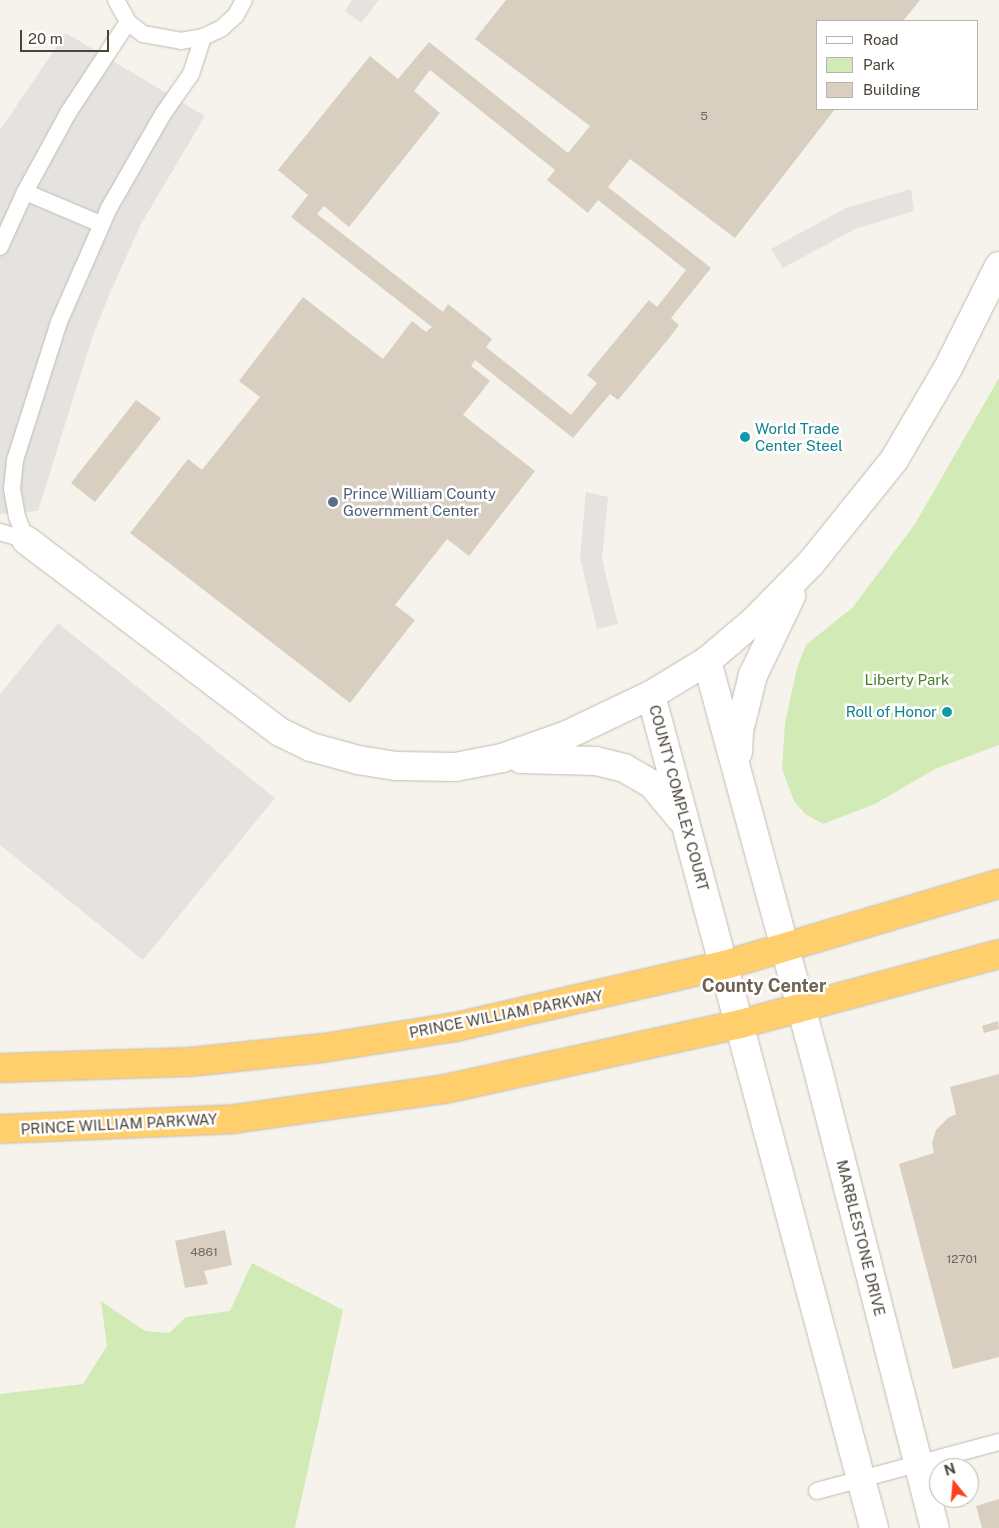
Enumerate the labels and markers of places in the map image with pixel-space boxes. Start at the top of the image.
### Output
place label: World Trade Center Steel [755,419,843,454]
marker: World Trade Center Steel [739,431,751,443]
place label: Prince William County Government Center [343,484,496,519]
marker: Prince William County Government Center [327,496,339,508]
place label: Roll of Honor [845,703,937,721]
marker: Roll of Honor [941,706,953,718]

